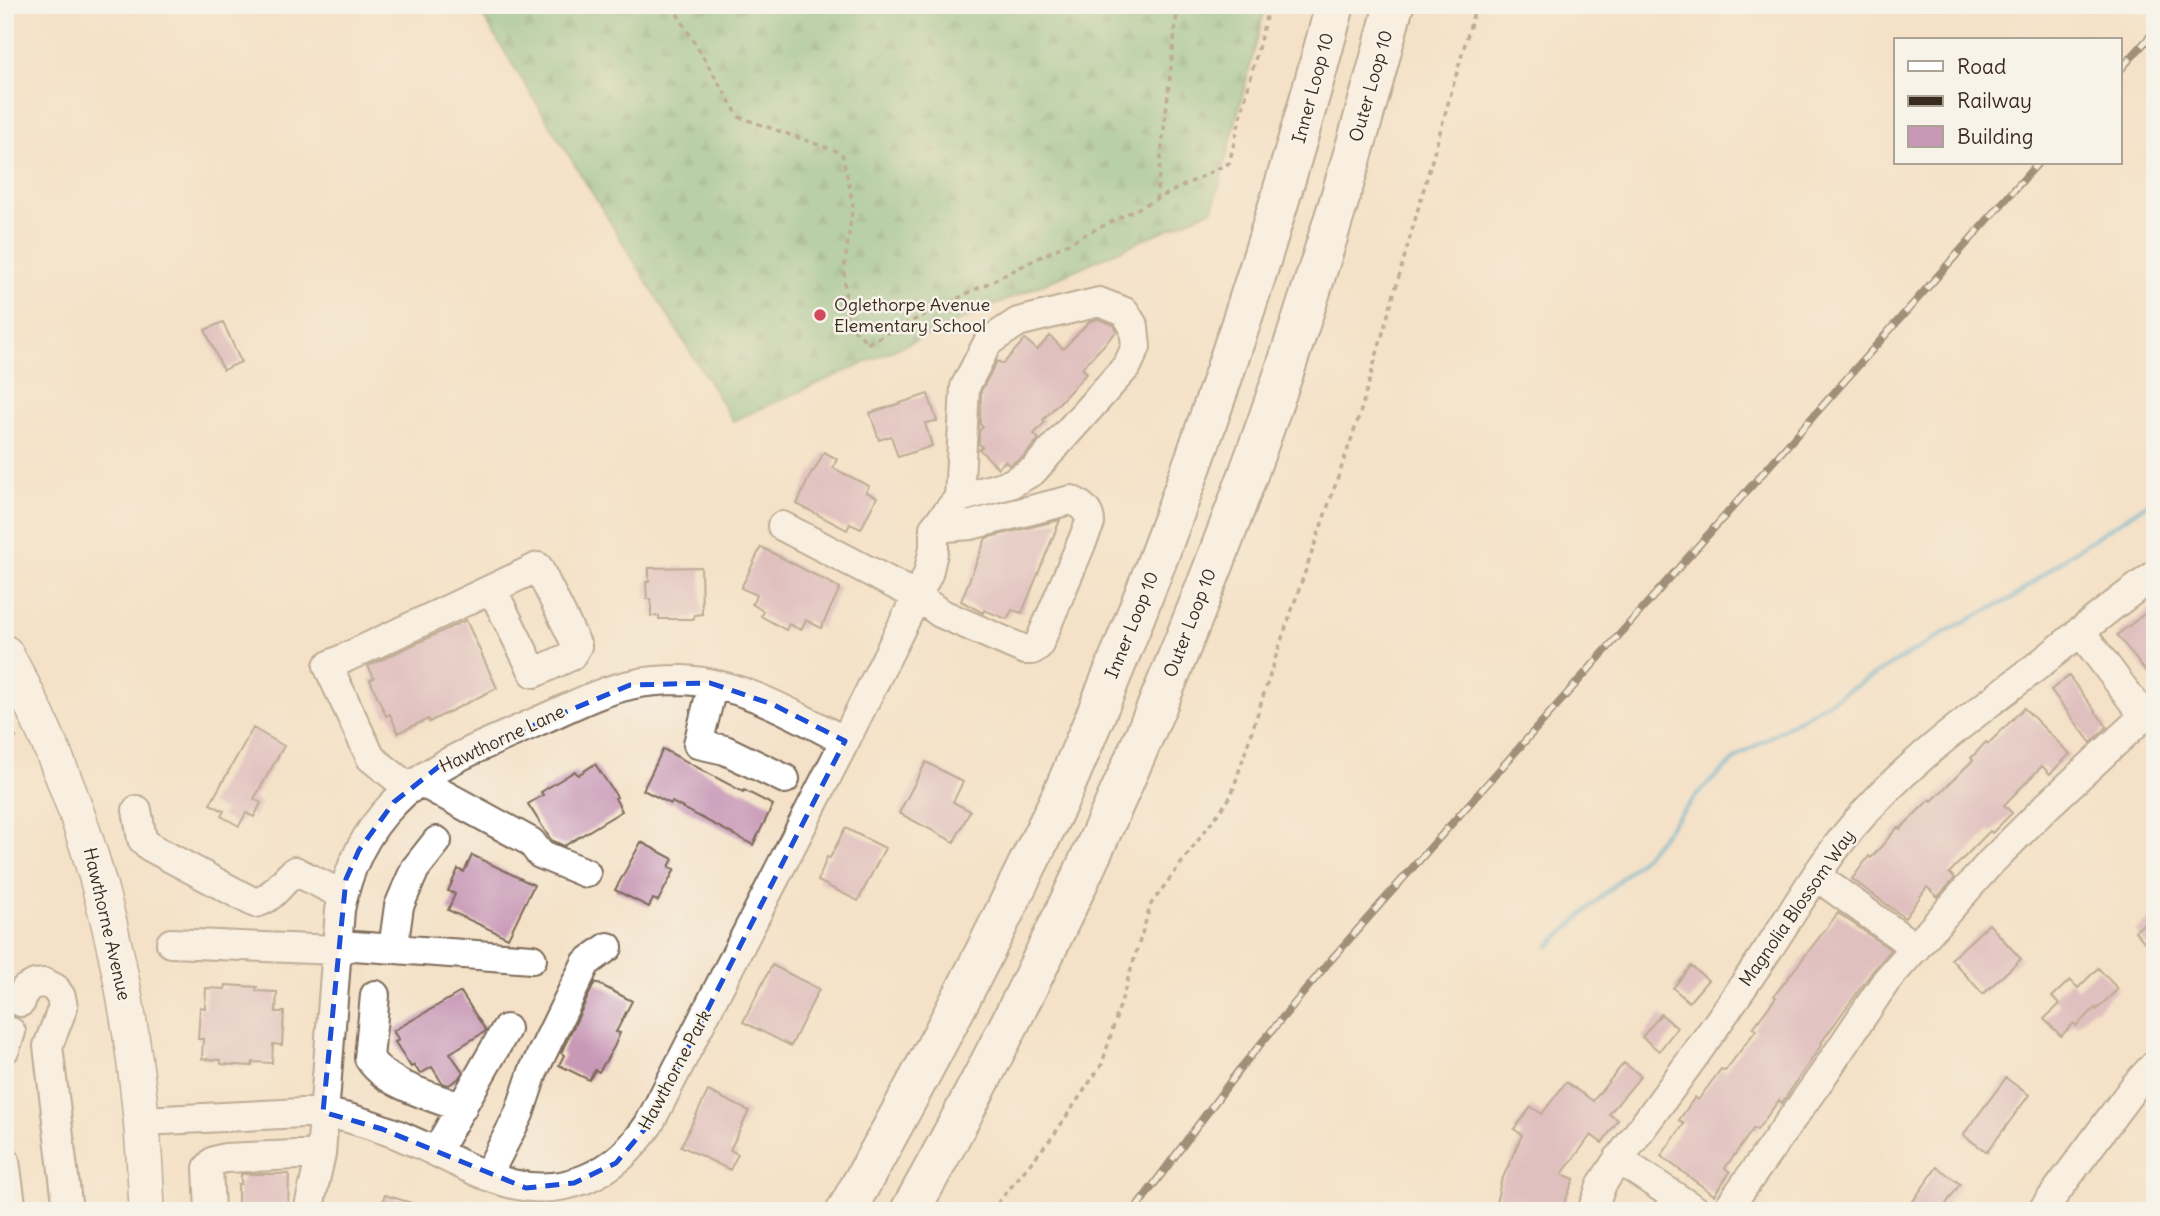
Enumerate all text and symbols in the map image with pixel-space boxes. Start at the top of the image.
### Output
street label: Outer Loop 10 [1344,27,1397,144]
street label: Inner Loop 10 [1287,30,1338,146]
legend [1894,38,2122,164]
text: Road [1957,53,2006,80]
text: Railway [1957,87,2032,114]
text: Building [1957,123,2033,150]
place label: Oglethorpe Avenue Elementary School [834,293,990,337]
marker: Oglethorpe Avenue Elementary School [812,307,828,323]
street label: Outer Loop 10 [1158,565,1221,681]
street label: Inner Loop 10 [1100,568,1163,682]
street label: Hawthorne Lane [435,699,568,778]
street label: Magnolia Blossom Way [1734,825,1860,991]
street label: Hawthorne Avenue [79,845,136,1002]
street label: Hawthorne Park [633,1006,716,1134]

